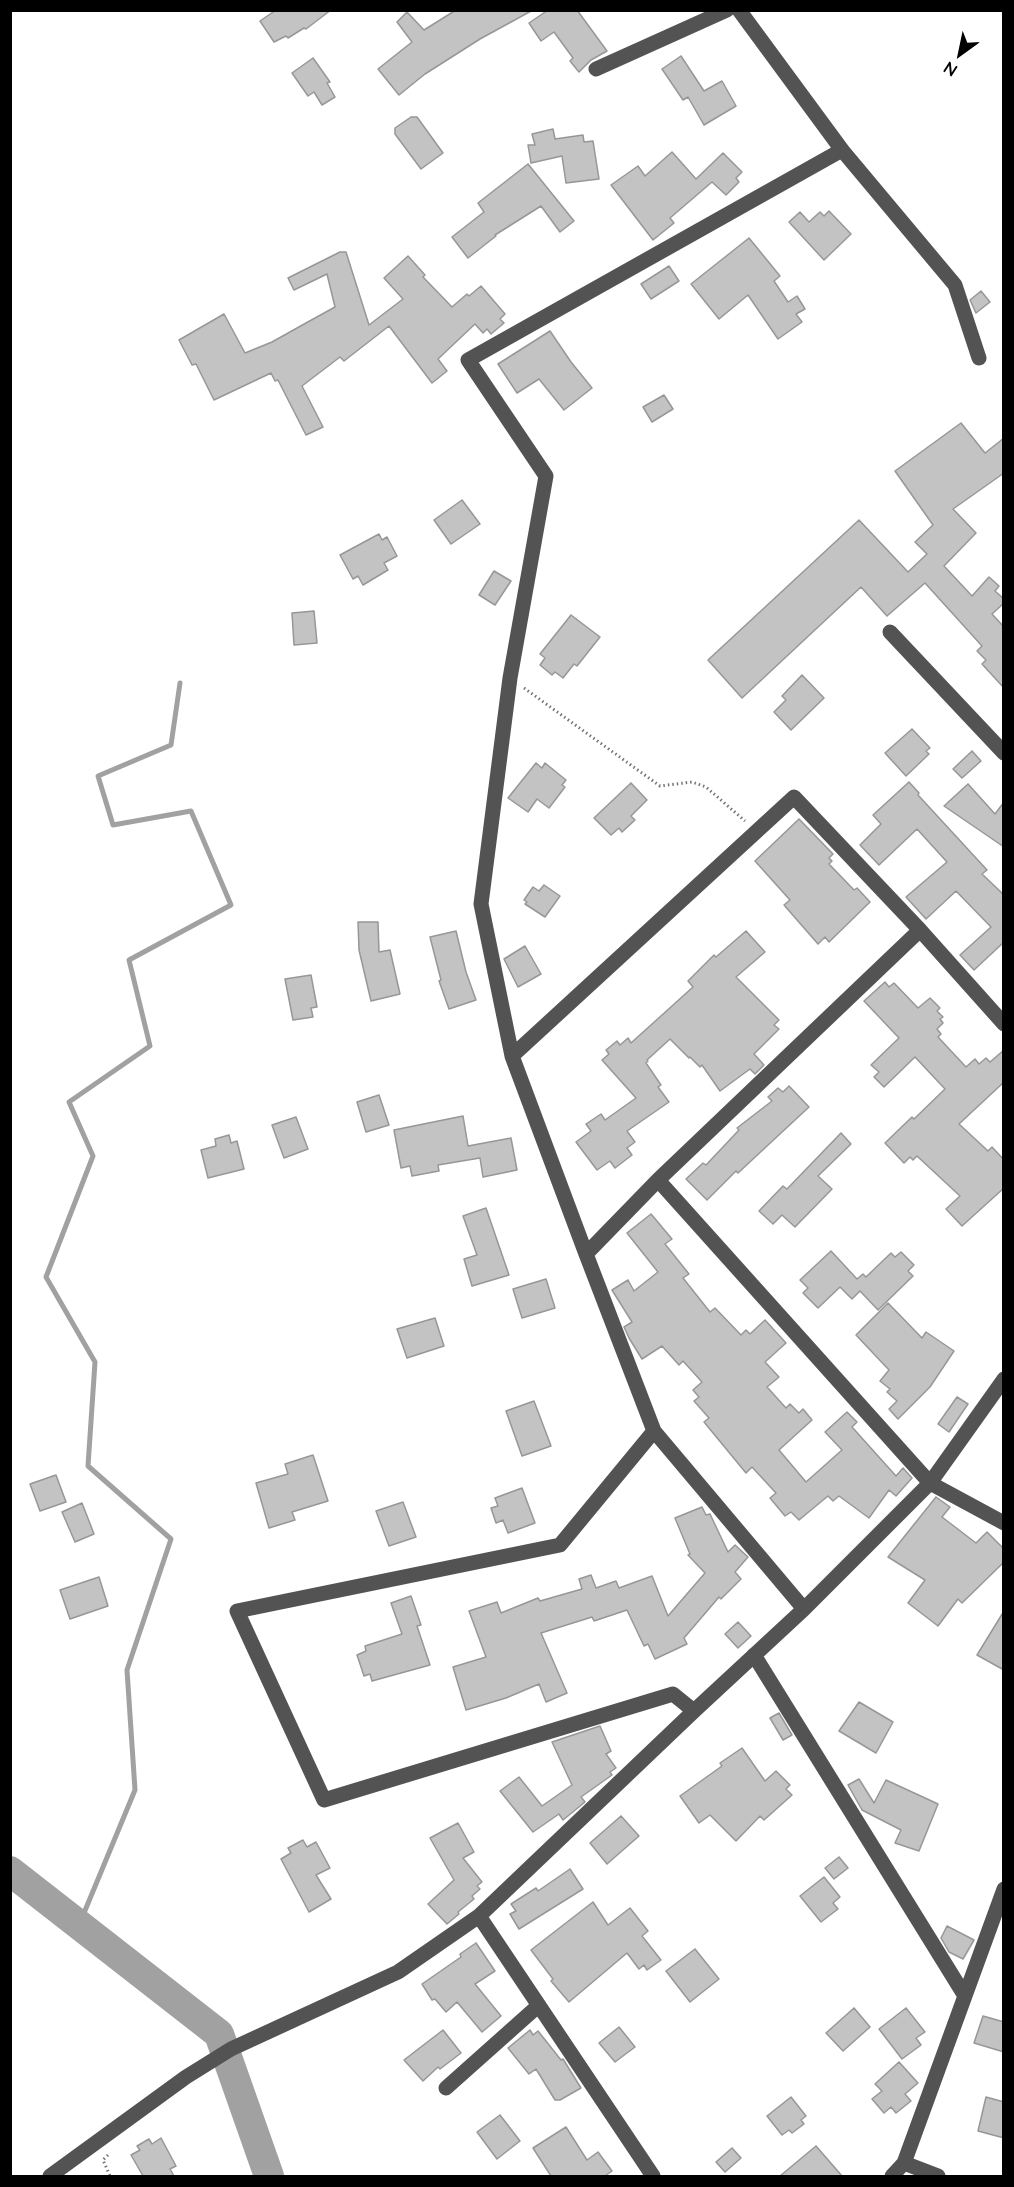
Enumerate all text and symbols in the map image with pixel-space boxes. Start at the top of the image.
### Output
north arrow [930,24,990,84]
text: N [940,58,960,81]

